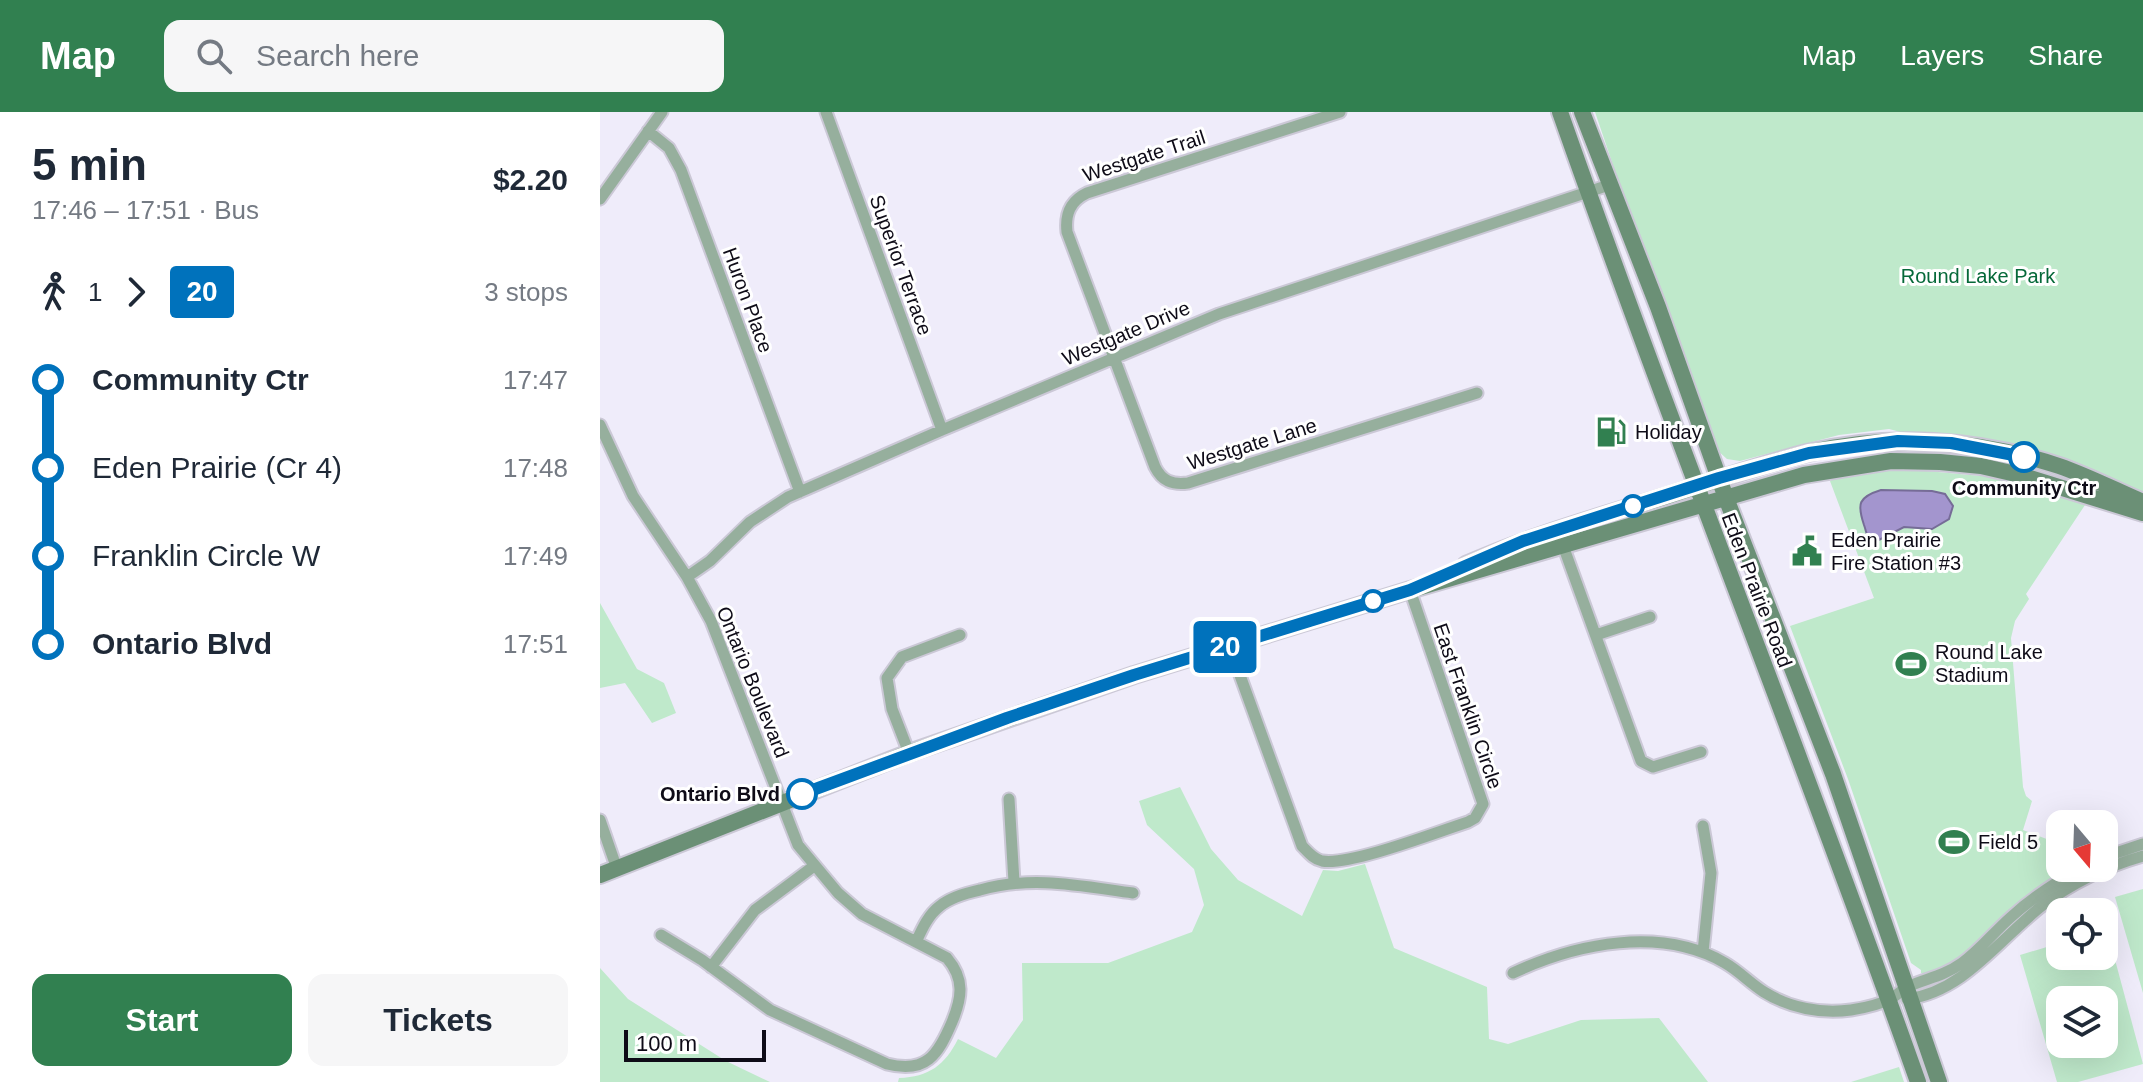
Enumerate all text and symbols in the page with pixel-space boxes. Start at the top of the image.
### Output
search box [164,20,724,92]
icon: search [192,34,236,78]
text: Map [40,35,116,77]
text: Search here [256,39,419,72]
text: Map [1802,40,1856,71]
text: Layers [1900,40,1984,71]
text: Share [2028,40,2103,71]
street label: Westgate Trail [1080,126,1208,186]
text: 5 min [32,140,147,189]
text: $2.20 [493,163,568,196]
street label: Superior Terrace [865,192,937,338]
text: 17:46 – 17:51 · Bus [32,195,259,225]
street label: Huron Place [719,245,777,355]
park label: Round Lake Park [1901,265,2056,287]
icon: walk [32,270,76,314]
icon: forward [114,270,158,314]
text: 20 [186,276,218,307]
text: 1 [88,277,102,307]
text: 3 stops [484,277,568,307]
street label: Westgate Drive [1059,296,1193,370]
text: Community Ctr [92,363,309,396]
text: 17:47 [503,365,568,395]
street label: Westgate Lane [1185,414,1319,474]
fuel station icon: Holiday [1594,415,1628,449]
place label: Holiday [1635,421,1702,443]
marker: Community Ctr [2009,442,2039,472]
text: Eden Prairie (Cr 4) [92,451,342,484]
text: 17:48 [503,453,568,483]
place label: Community Ctr [1952,477,2096,499]
unlabelled marker [1622,495,1644,517]
street label: Eden Prairie Road [1717,510,1797,670]
place label: Eden Prairie Fire Station #3 [1831,529,1961,574]
public building icon: Eden Prairie Fire Station #3 [1790,534,1824,568]
text: Franklin Circle W [92,539,320,572]
text: 17:49 [503,541,568,571]
unlabelled marker [1362,590,1384,612]
street label: Ontario Boulevard [713,603,793,761]
street label: East Franklin Circle [1429,620,1507,792]
line badge: 20 [1189,621,1261,673]
text: Ontario Blvd [92,627,272,660]
text: 17:51 [503,629,568,659]
text: 20 [1209,631,1241,662]
place label: Round Lake Stadium [1935,641,2043,686]
sports icon: Round Lake Stadium [1894,647,1928,681]
marker: Ontario Blvd [787,779,817,809]
place label: Ontario Blvd [660,783,780,805]
north arrow [2046,810,2118,882]
map controls [2046,810,2118,1058]
sports icon: Field 5 [1937,825,1971,859]
place label: Field 5 [1978,831,2038,853]
button: locate [2046,898,2118,970]
button: Start [32,974,292,1066]
button: Tickets [308,974,568,1066]
button: layers [2046,986,2118,1058]
scale bar [624,1026,766,1062]
text: 100 m [636,1031,697,1056]

